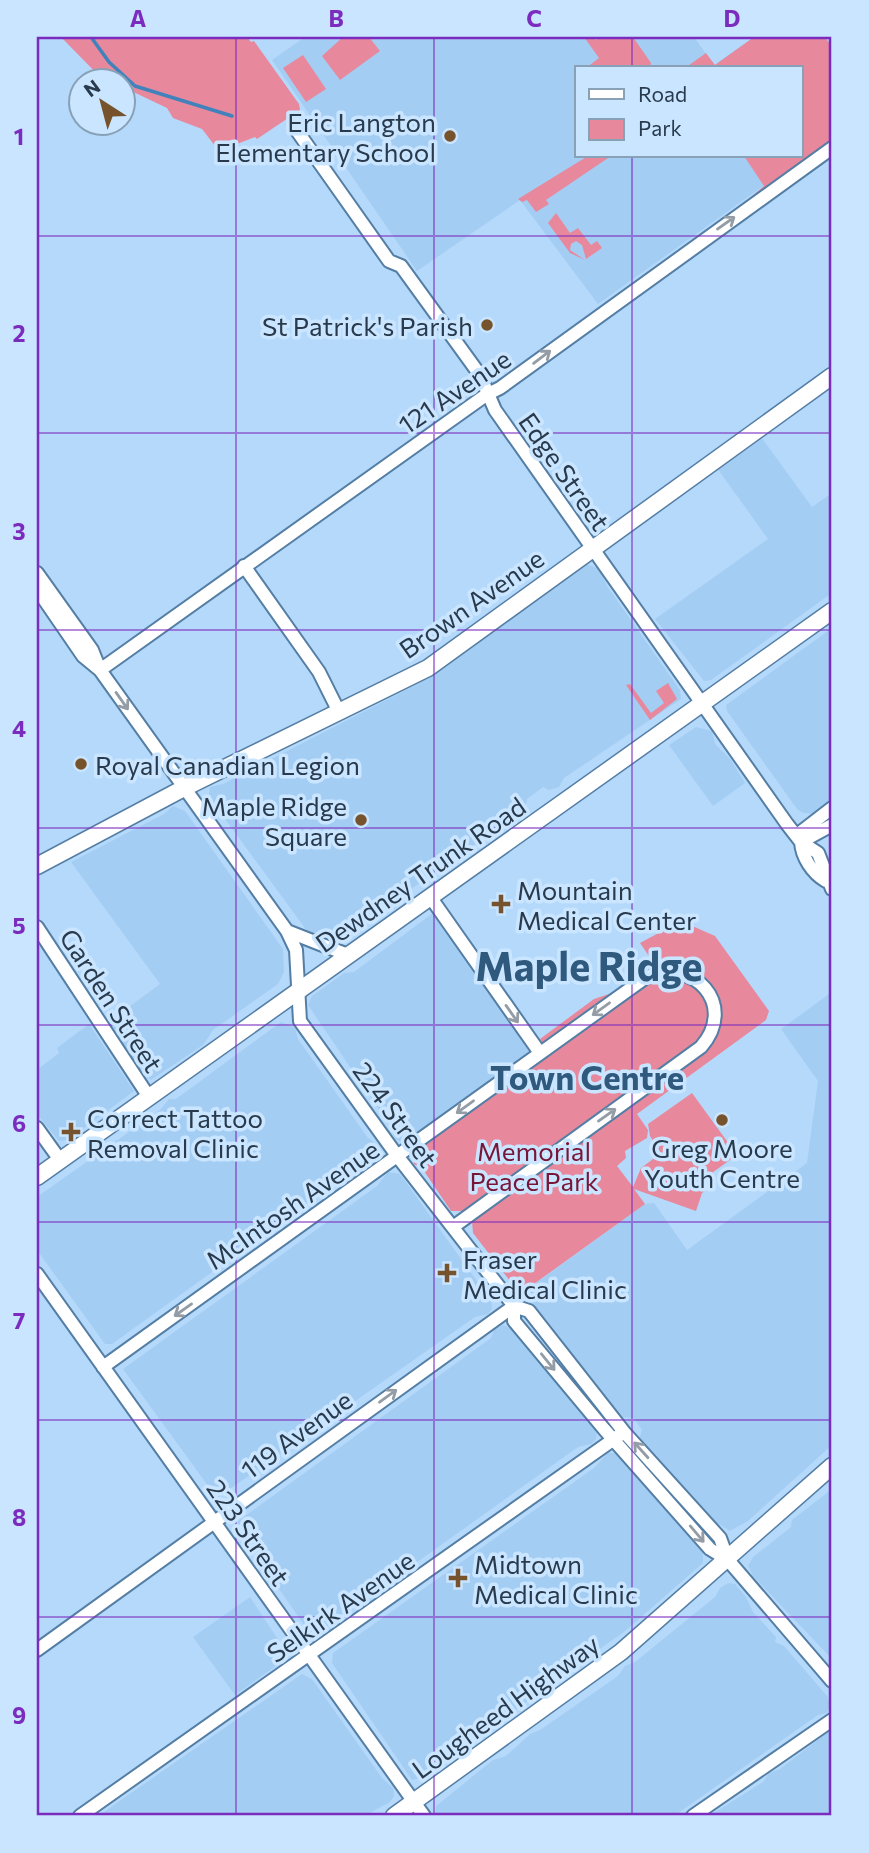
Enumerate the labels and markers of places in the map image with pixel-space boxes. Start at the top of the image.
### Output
place label: Eric Langton Elementary School [215,106,436,167]
marker: Eric Langton Elementary School [442,128,458,144]
place label: St Patrick's Parish [262,310,473,341]
marker: St Patrick's Parish [479,317,495,333]
place label: Royal Canadian Legion [95,749,360,780]
marker: Royal Canadian Legion [73,756,89,772]
place label: Maple Ridge Square [201,790,347,851]
marker: Maple Ridge Square [353,812,369,828]
place label: Mountain Medical Center [517,874,696,935]
marker: Mountain Medical Center [491,894,511,914]
place label: Correct Tattoo Removal Clinic [87,1102,263,1163]
marker: Greg Moore Youth Centre [714,1112,730,1128]
marker: Correct Tattoo Removal Clinic [61,1122,81,1142]
place label: Greg Moore Youth Centre [644,1132,800,1193]
place label: Fraser Medical Clinic [463,1243,627,1304]
marker: Fraser Medical Clinic [437,1263,457,1283]
place label: Midtown Medical Clinic [474,1548,638,1609]
marker: Midtown Medical Clinic [448,1568,468,1588]

